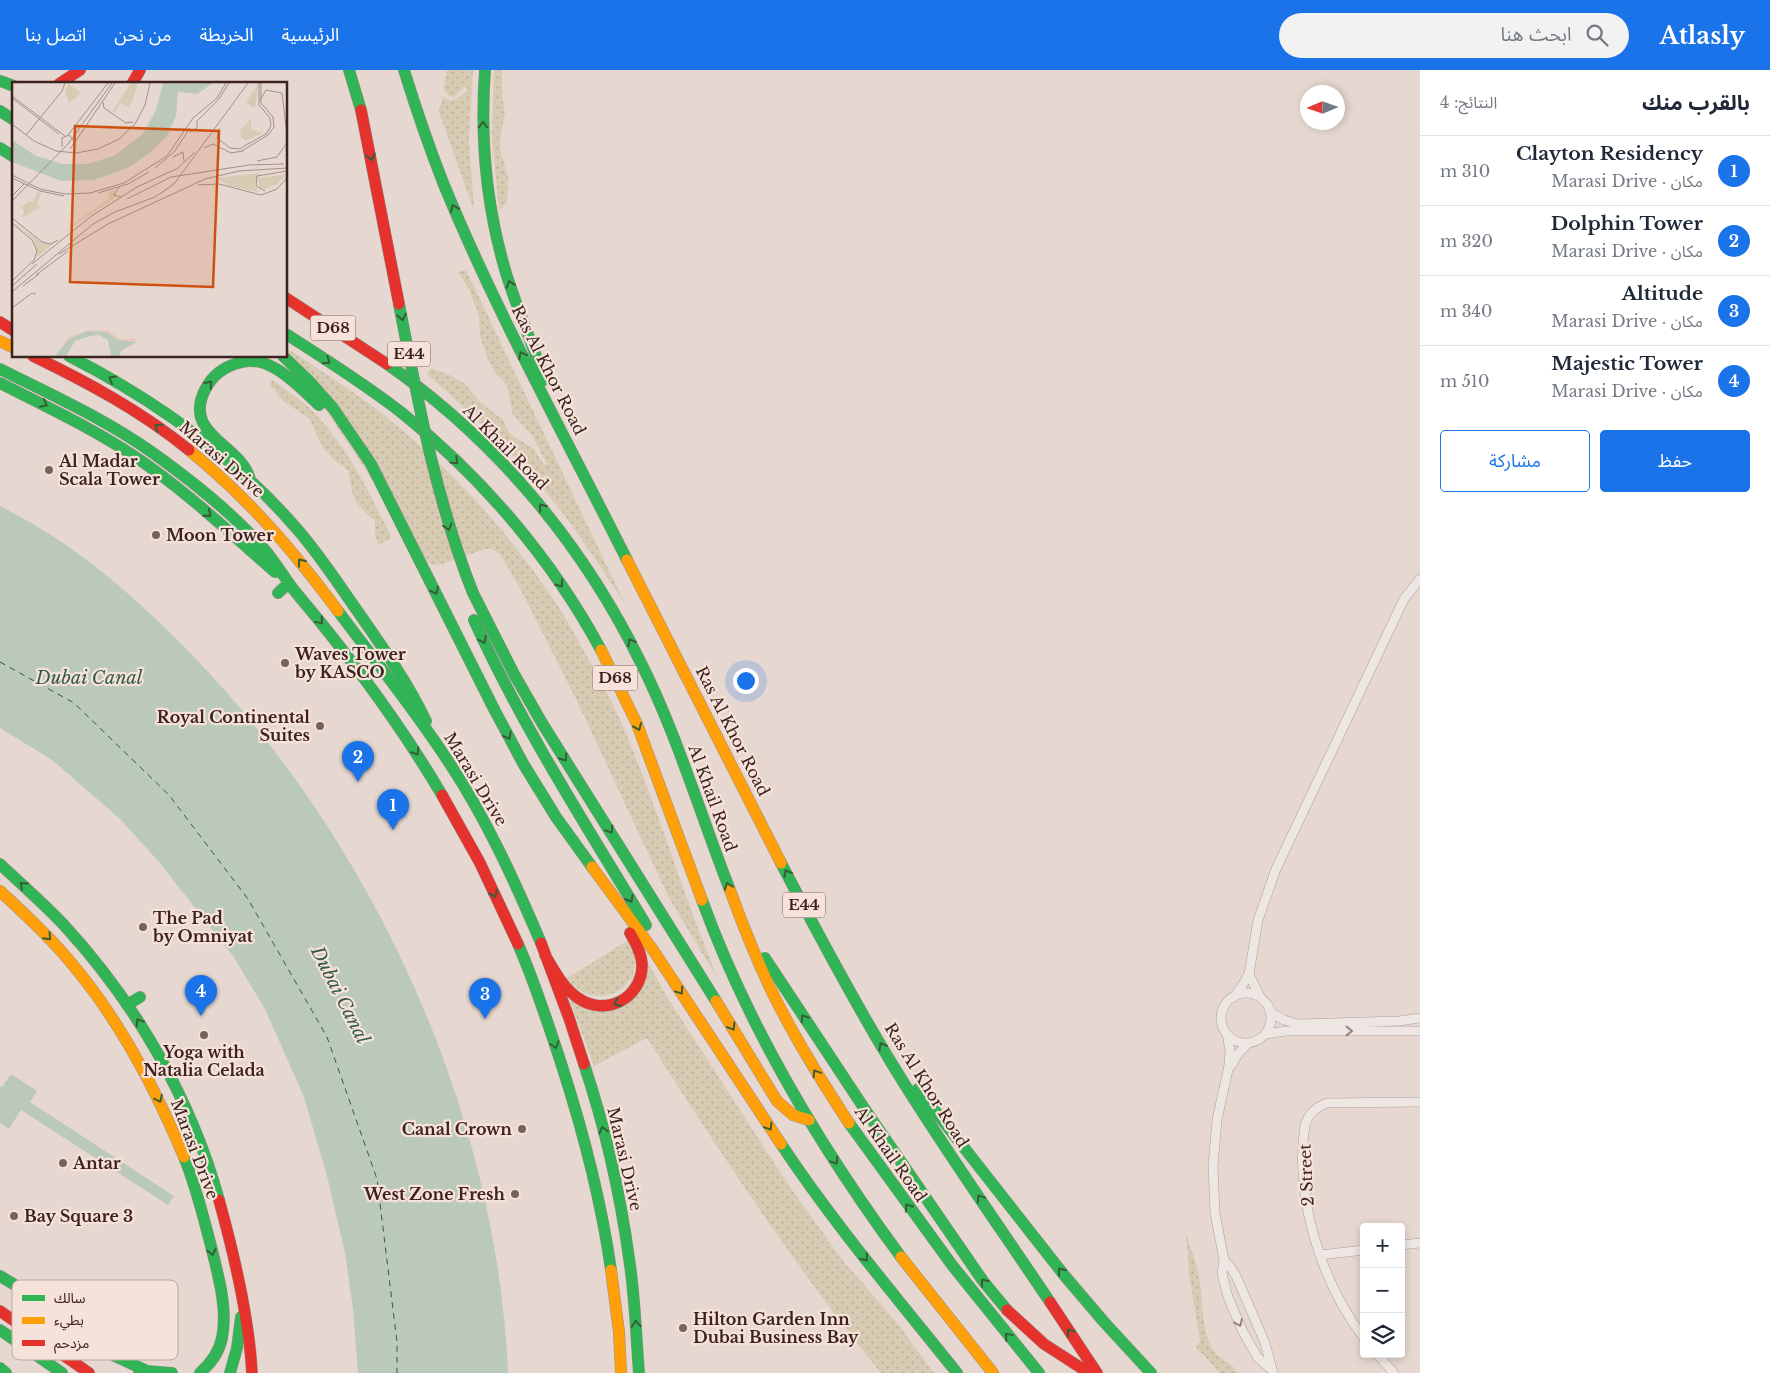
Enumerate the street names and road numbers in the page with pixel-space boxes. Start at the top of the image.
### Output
street label: Ras Al Khor Road [508,302,590,438]
road number: D68 [310,316,356,340]
road number: E44 [388,342,430,366]
street label: Al Khail Road [459,400,553,494]
street label: Marasi Drive [175,417,269,501]
street label: Ras Al Khor Road [692,663,774,799]
road number: D68 [592,666,638,690]
street label: Marasi Drive [440,728,512,830]
street label: Al Khail Road [684,741,742,854]
road number: E44 [783,892,825,918]
street label: Ras Al Khor Road [881,1019,974,1151]
street label: Marasi Drive [167,1096,223,1202]
street label: Al Khail Road [850,1101,932,1206]
street label: Marasi Drive [603,1105,647,1213]
street label: 2 Street [1294,1143,1318,1207]

